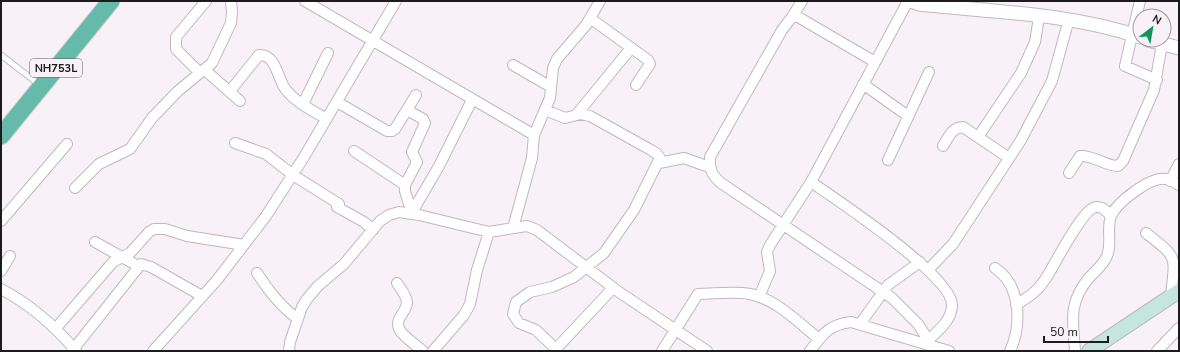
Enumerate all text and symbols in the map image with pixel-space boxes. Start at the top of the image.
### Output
north arrow [1132,8,1172,48]
text: N [1150,11,1164,28]
road number: NH753L [30,59,82,77]
scale bar [1044,318,1108,344]
text: 50 m [1050,324,1078,340]

